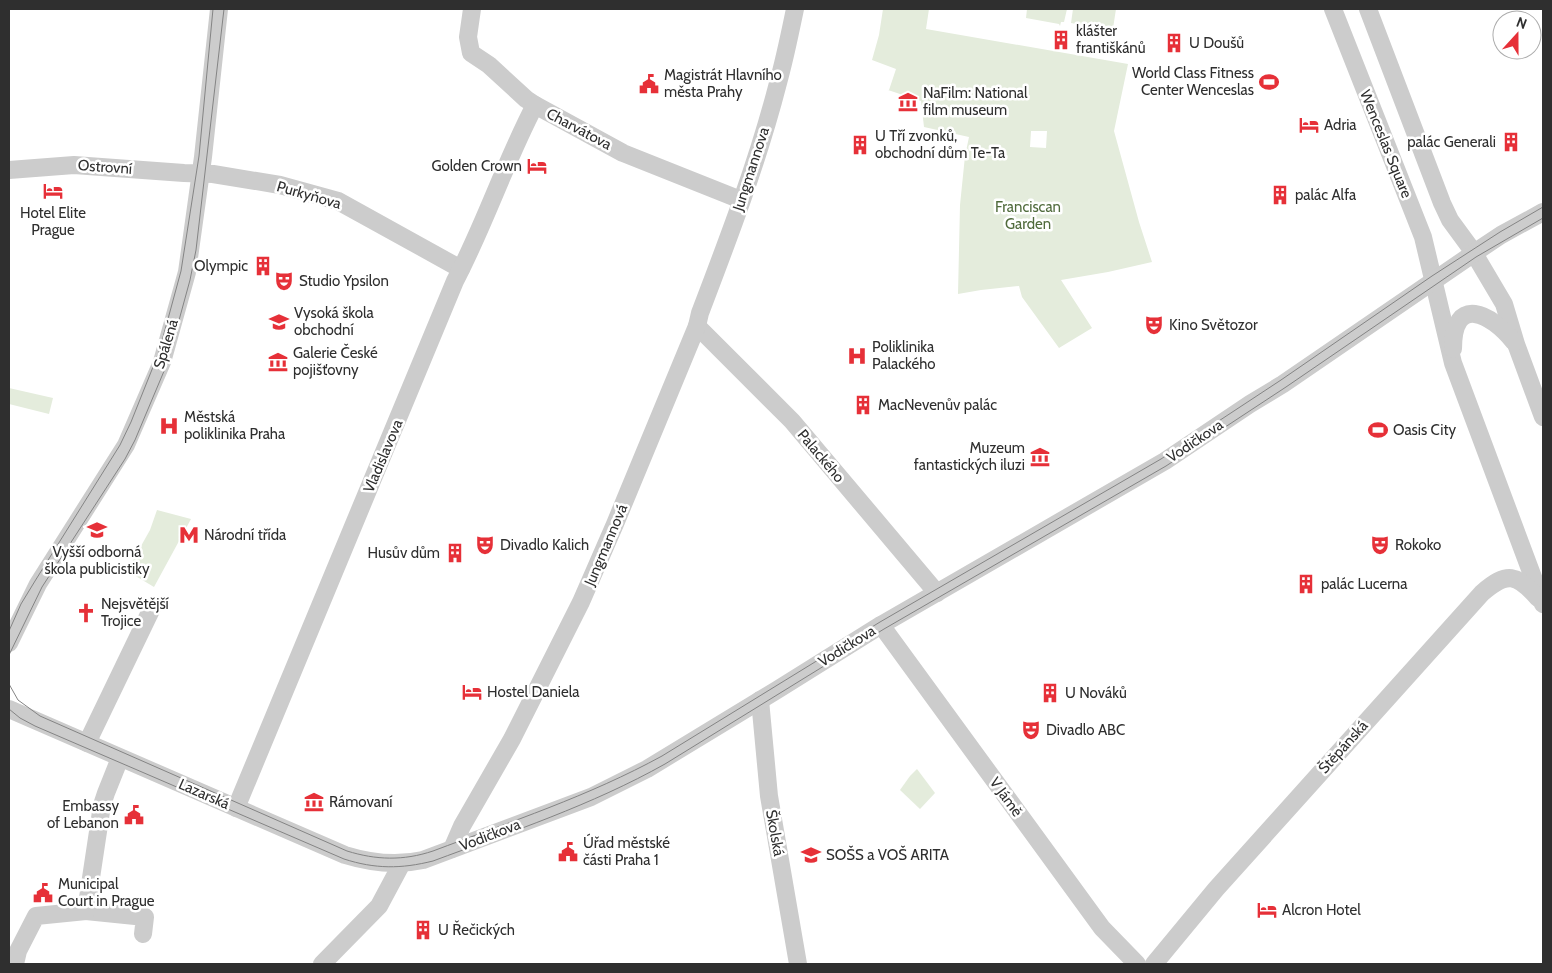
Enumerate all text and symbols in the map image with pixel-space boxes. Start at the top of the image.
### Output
north arrow [1492,10,1542,60]
text: N [1514,13,1530,33]
place label: klášter františkánů [1076,22,1146,57]
building icon: klášter františkánů [1050,29,1072,51]
building icon: U Doušů [1163,32,1185,54]
place label: U Doušů [1189,34,1244,52]
place label: World Class Fitness Center Wenceslas [1132,64,1254,99]
place label: Magistrát Hlavního města Prahy [664,66,782,101]
sports icon: World Class Fitness Center Wenceslas [1258,71,1280,93]
public building icon: Magistrát Hlavního města Prahy [638,73,660,95]
place label: NaFilm: National film museum [923,84,1028,119]
street label: Wenceslas Square [1356,87,1416,201]
museum icon: NaFilm: National film museum [897,91,919,113]
street label: Charvátova [543,104,615,154]
hotel icon: Adria [1298,114,1320,136]
place label: Adria [1324,116,1357,134]
street label: Jungmannova [729,124,773,214]
place label: U Tří zvonků, obchodní dům Te-Ta [875,127,1006,162]
building icon: palác Generali [1500,131,1522,153]
place label: palác Generali [1407,133,1496,151]
building icon: U Tří zvonků, obchodní dům Te-Ta [849,134,871,156]
hotel icon: Golden Crown [526,155,548,177]
street label: Ostrovní [77,156,133,178]
place label: Golden Crown [431,157,522,175]
street label: Purkyňova [275,177,344,213]
hotel icon: Hotel Elite Prague [42,180,64,202]
building icon: palác Alfa [1269,184,1291,206]
place label: palác Alfa [1295,186,1357,204]
park label: Franciscan Garden [995,198,1061,233]
place label: Hotel Elite Prague [20,204,86,239]
building icon: Olympic [252,255,274,277]
place label: Olympic [194,257,248,275]
theatre icon: Studio Ypsilon [273,270,295,292]
place label: Studio Ypsilon [299,272,389,290]
place label: Vysoká škola obchodní [294,304,375,339]
school or university icon: Vysoká škola obchodní [268,311,290,333]
theatre icon: Kino Světozor [1143,314,1165,336]
street label: Spálená [150,316,182,371]
place label: Kino Světozor [1169,316,1258,334]
place label: Poliklinika Palackého [872,338,936,373]
place label: Galerie České pojišťovny [293,343,378,379]
hospital icon: Poliklinika Palackého [846,345,868,367]
museum icon: Galerie České pojišťovny [267,351,289,373]
building icon: MacNevenův palác [852,394,874,416]
place label: MacNevenův palác [878,396,997,414]
place label: Městská poliklinika Praha [184,408,286,443]
hospital icon: Městská poliklinika Praha [158,415,180,437]
street label: Vodičkova [1164,415,1227,466]
street label: Vladislavova [359,416,407,495]
sports icon: Oasis City [1367,419,1389,441]
place label: Oasis City [1393,421,1457,439]
street label: Palackého [794,426,848,486]
place label: Muzeum fantastických iluzi [914,439,1025,474]
museum icon: Muzeum fantastických iluzi [1029,446,1051,468]
street label: Jungmannová [580,501,632,590]
school or university icon: Vyšší odborná škola publicistiky [86,519,108,541]
metro station icon: Národní třída [178,524,200,546]
place label: Národní třída [204,526,287,544]
theatre icon: Divadlo Kalich [474,534,496,556]
theatre icon: Rokoko [1369,534,1391,556]
place label: Divadlo Kalich [500,536,589,554]
place label: Rokoko [1395,536,1441,554]
building icon: Husův dům [444,542,466,564]
place label: Vyšší odborná škola publicistiky [45,543,150,578]
place label: Husův dům [368,544,440,562]
building icon: palác Lucerna [1295,573,1317,595]
place label: palác Lucerna [1321,575,1408,593]
place label: Nejsvětější Trojice [101,595,169,630]
church icon: Nejsvětější Trojice [75,602,97,624]
street label: Vodičkova [815,621,880,671]
hotel icon: Hostel Daniela [461,681,483,703]
building icon: U Nováků [1039,682,1061,704]
place label: Hostel Daniela [487,683,580,701]
place label: U Nováků [1065,684,1127,702]
street label: Štěpánská [1314,715,1372,777]
theatre icon: Divadlo ABC [1020,719,1042,741]
place label: Divadlo ABC [1046,721,1125,739]
street label: V Jámě [986,774,1026,820]
street label: Lazarská [176,775,233,813]
museum icon: Rámovaní [303,791,325,813]
place label: Rámovaní [329,793,393,811]
place label: Embassy of Lebanon [47,797,119,832]
public building icon: Embassy of Lebanon [123,804,145,826]
street label: Školská [762,808,789,858]
street label: Vodičkova [457,815,524,855]
place label: Úřad městské části Praha 1 [583,833,670,869]
public building icon: Úřad městské části Praha 1 [557,841,579,863]
school or university icon: SOŠS a VOŠ ARITA [800,844,822,866]
place label: SOŠS a VOŠ ARITA [826,845,950,864]
place label: Municipal Court in Prague [58,875,155,910]
public building icon: Municipal Court in Prague [32,882,54,904]
hotel icon: Alcron Hotel [1256,899,1278,921]
place label: Alcron Hotel [1282,901,1361,919]
building icon: U Řečických [412,919,434,941]
place label: U Řečických [438,920,515,939]

